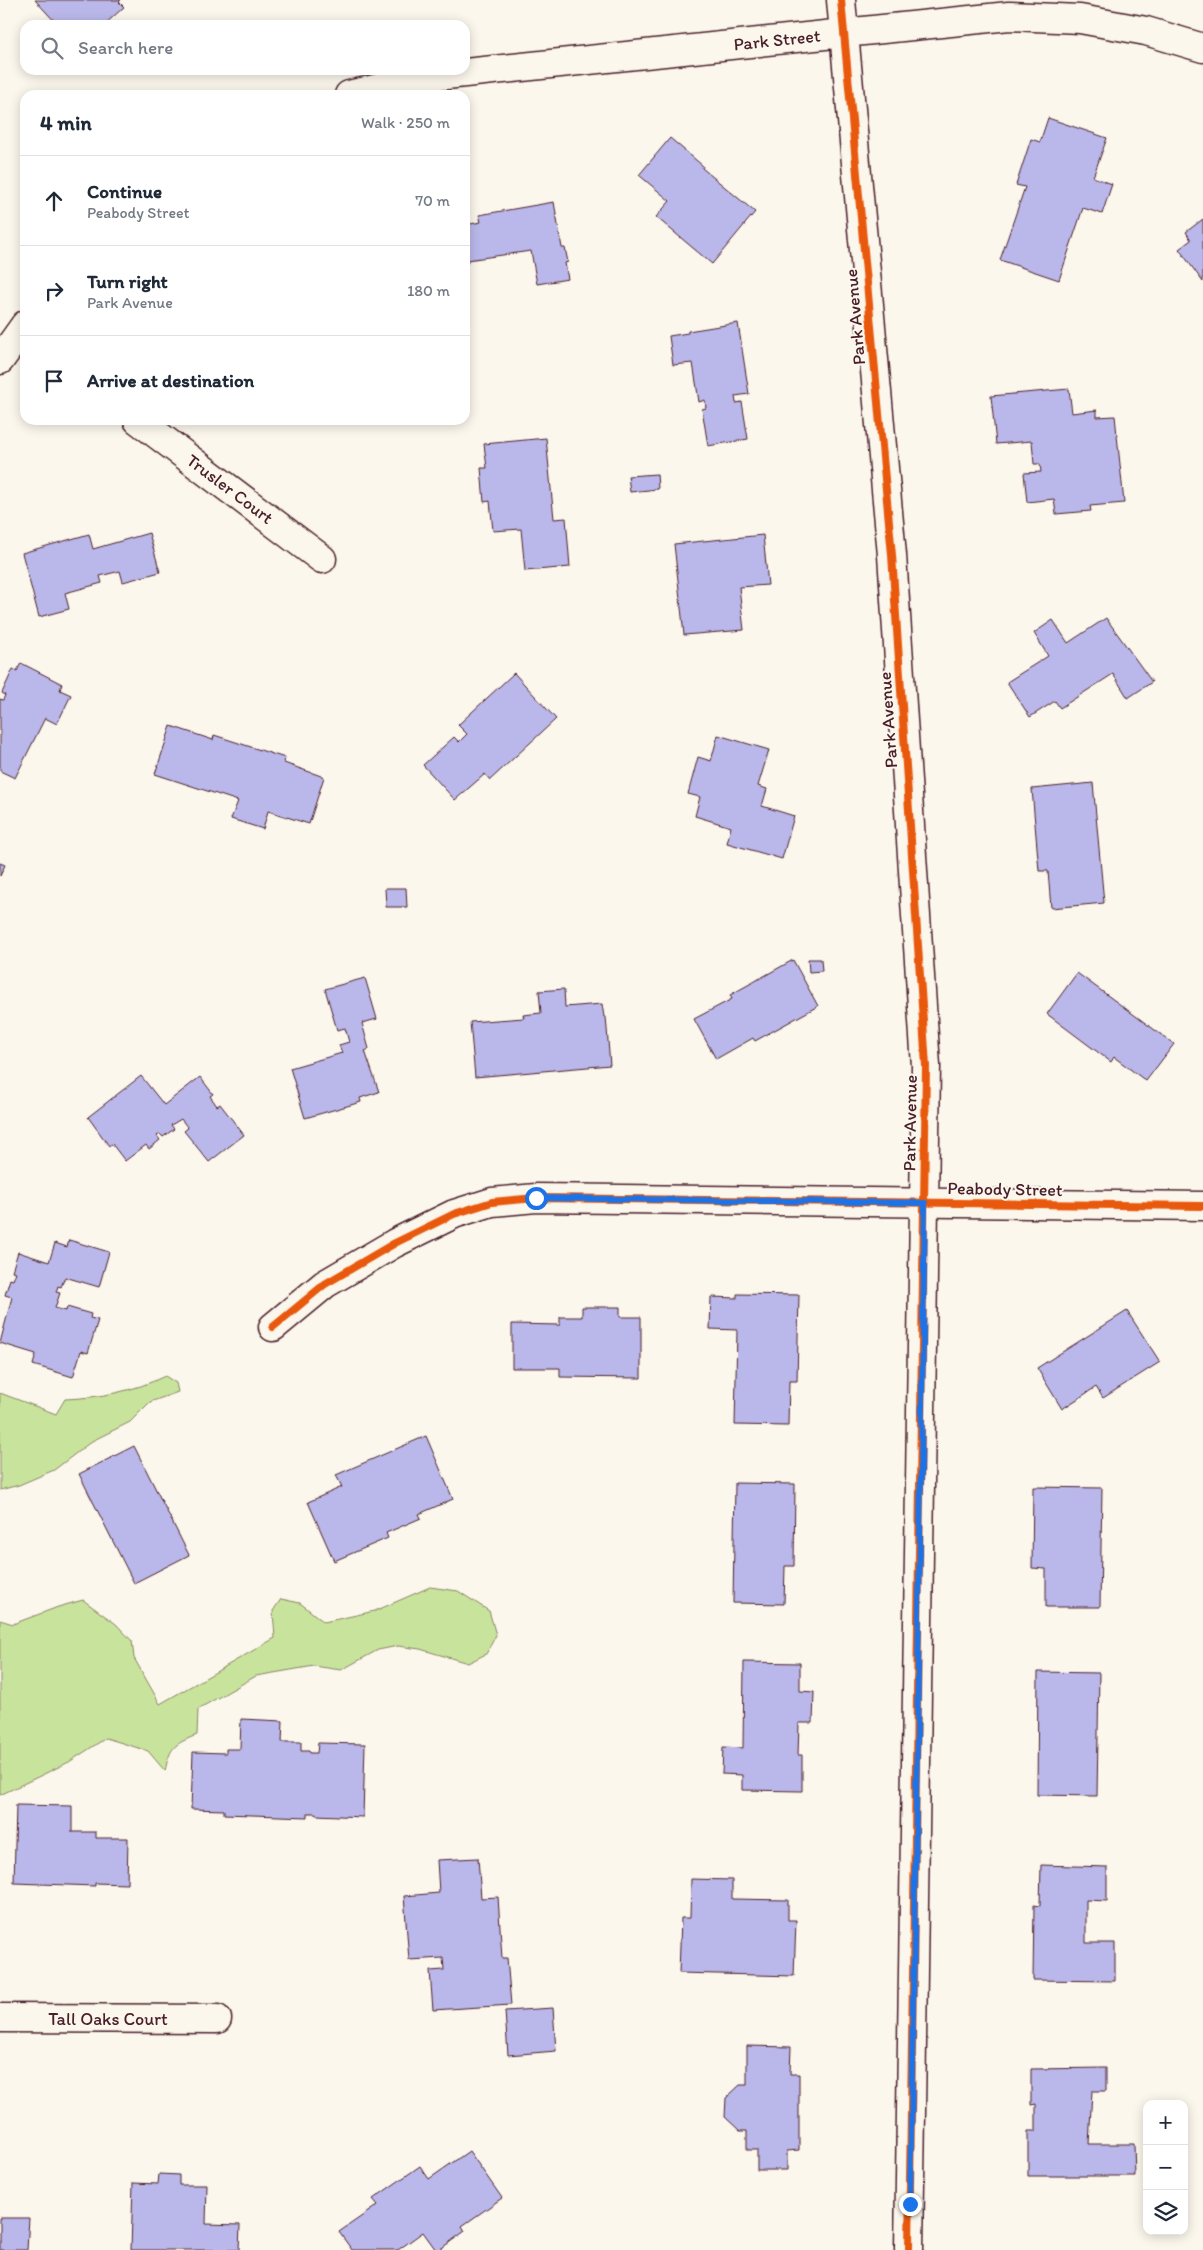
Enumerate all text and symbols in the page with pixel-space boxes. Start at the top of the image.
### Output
search box [20,20,470,75]
street label: Park Street [732,24,822,56]
icon: search [38,34,66,62]
text: Search here [78,36,173,59]
text: 4 min [40,110,92,135]
text: Walk · 250 m [361,113,450,132]
text: Continue [87,180,162,203]
icon: ahead [40,187,68,215]
text: 70 m [415,191,450,210]
text: Peabody Street [87,203,190,222]
street label: Park Avenue [840,268,870,366]
text: Turn right [87,270,168,293]
icon: right [40,277,68,305]
text: 180 m [407,281,450,300]
text: Park Avenue [87,293,173,312]
icon: arrive [40,367,68,395]
text: Arrive at destination [87,369,254,392]
street label: Trusler Court [182,449,278,529]
street label: Park Avenue [874,671,902,769]
street label: Park Avenue [898,1075,922,1171]
street label: Peabody Street [947,1177,1063,1201]
route start [525,1187,548,1210]
street label: Tall Oaks Court [48,2008,168,2030]
map controls [1143,2100,1188,2235]
button: + [1143,2100,1188,2145]
button: − [1143,2145,1188,2190]
button: layers [1143,2190,1188,2235]
route end [899,2193,922,2216]

